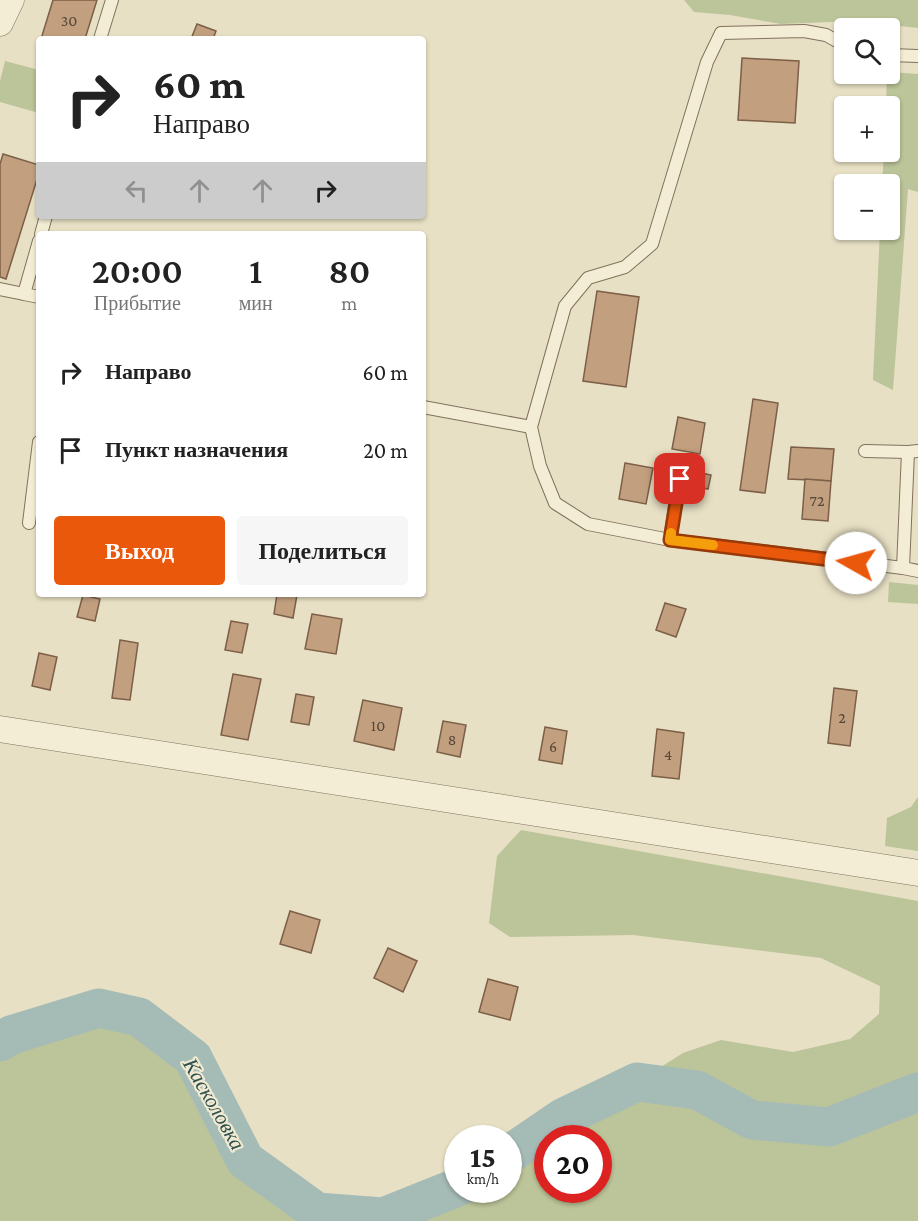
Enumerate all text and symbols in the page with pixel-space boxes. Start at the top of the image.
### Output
house number: 30 [61,12,77,29]
map controls [834,18,900,240]
button: search [834,18,900,84]
icon: right [54,60,132,138]
text: 60 m [153,60,245,107]
button: + [834,96,900,162]
text: Направо [153,109,250,139]
icon: left [120,174,153,207]
icon: ahead [183,174,216,207]
icon: ahead [246,174,279,207]
icon: right [309,174,342,207]
button: − [834,174,900,240]
text: 20:00 [92,251,183,291]
text: 1 [249,251,262,291]
text: 80 [329,251,370,291]
text: Прибытие [94,292,181,314]
text: мин [239,292,273,314]
text: m [341,292,357,314]
icon: right [54,356,87,389]
text: Направо [105,359,191,384]
text: 60 m [363,360,408,385]
icon: arrive [54,434,87,467]
text: Пункт назначения [105,437,288,462]
text: 20 m [363,438,408,463]
pin [654,453,705,504]
icon: arrive [663,462,696,495]
house number: 72 [810,492,825,509]
button: Выход [54,516,225,585]
button: Поделиться [237,516,408,585]
position arrow [824,531,888,595]
house number: 2 [838,709,846,726]
house number: 10 [371,717,385,734]
house number: 8 [448,731,456,748]
house number: 6 [549,738,557,755]
house number: 4 [664,746,672,763]
water label: Касколовка [178,1053,250,1154]
speed limit sign: 20 [534,1125,612,1203]
text: 15 [470,1140,496,1173]
text: km/h [467,1171,499,1187]

